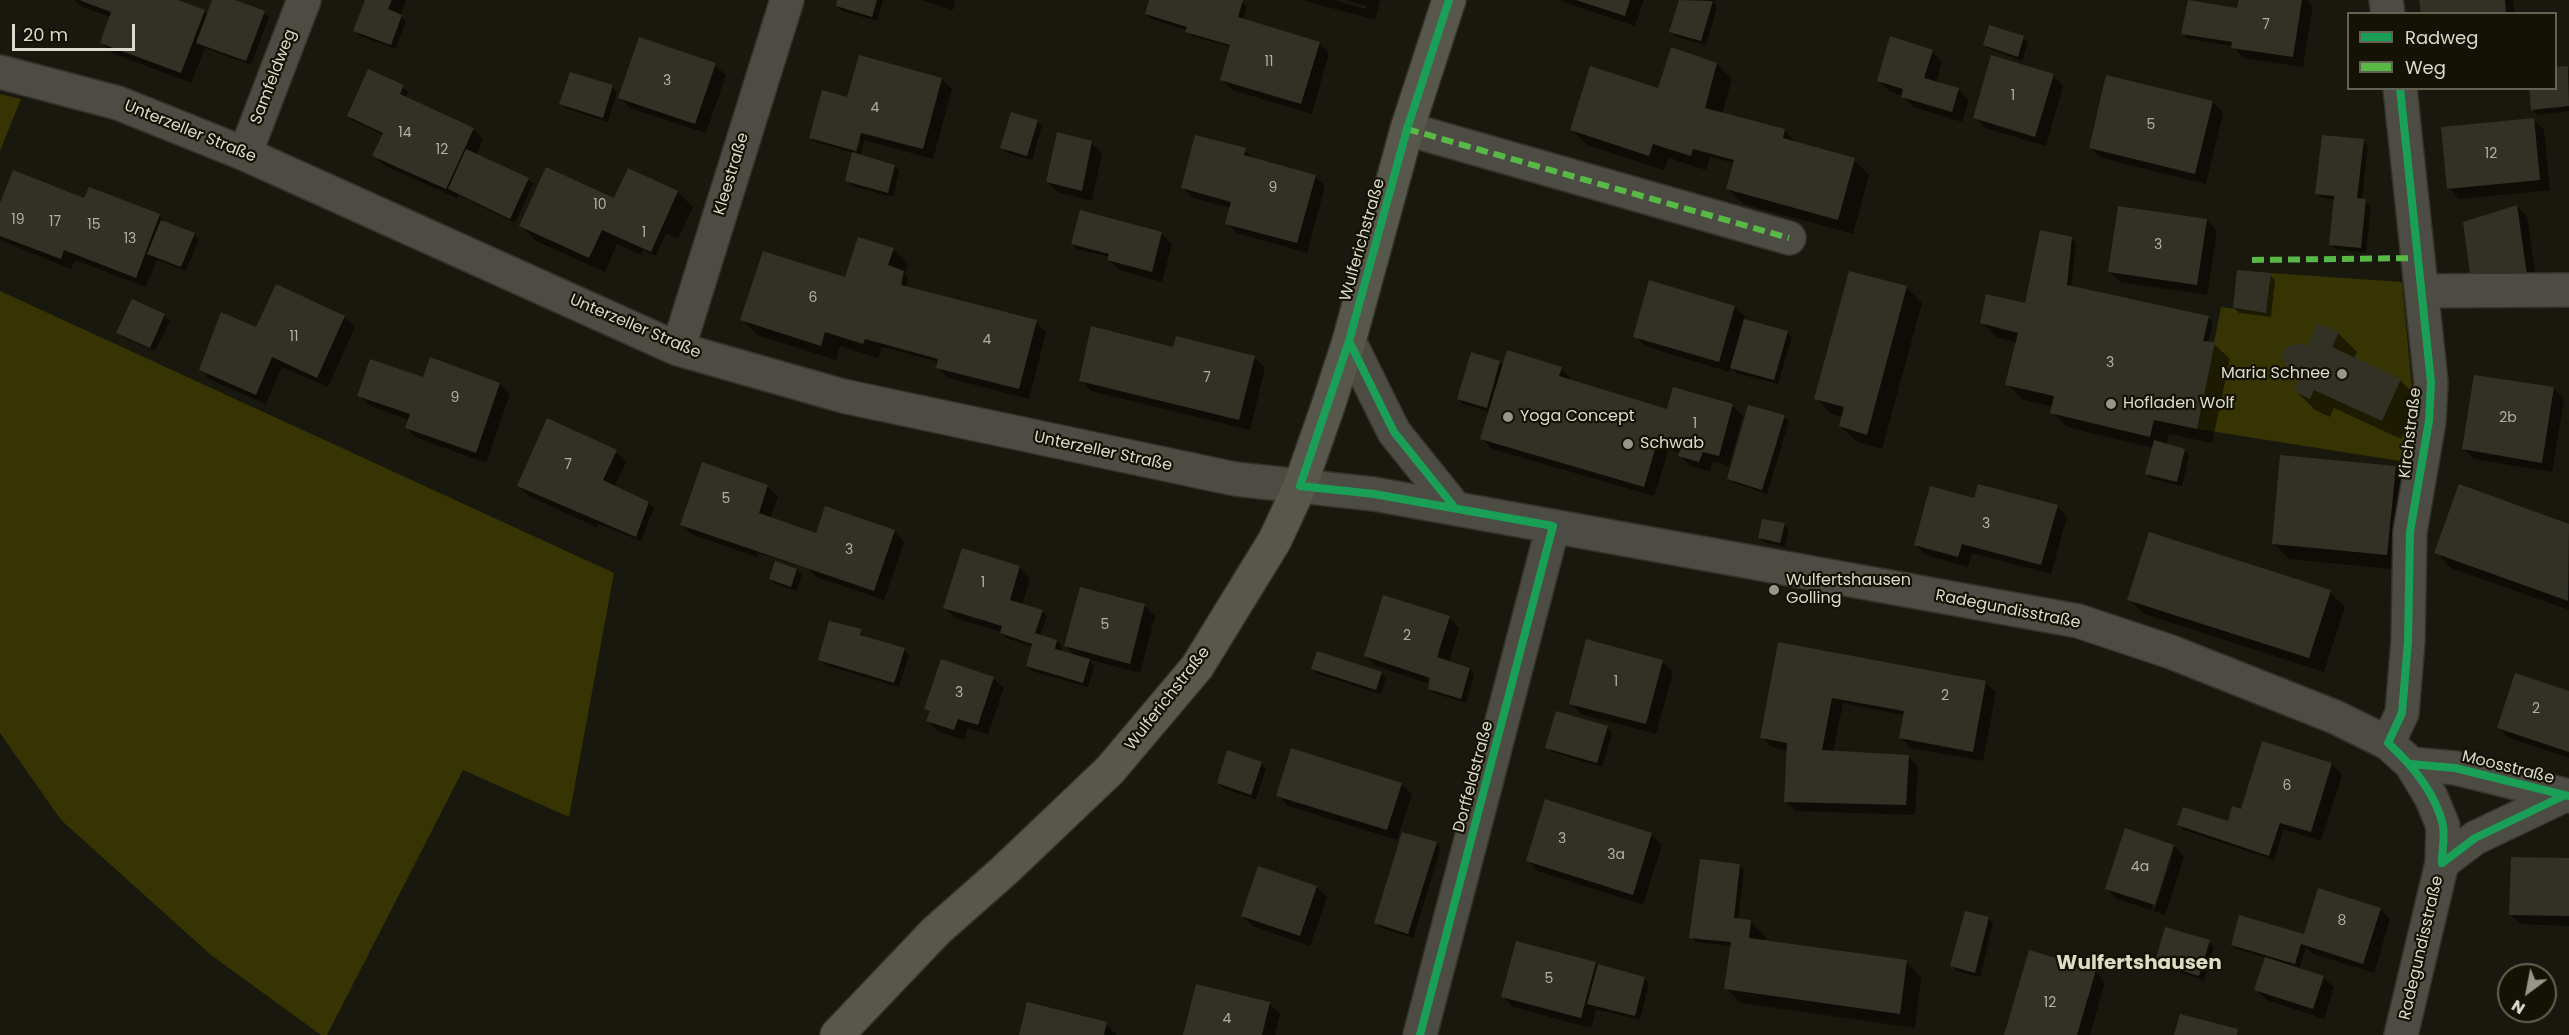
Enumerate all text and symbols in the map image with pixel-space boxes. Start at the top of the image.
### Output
scale bar [15,12,138,50]
legend [2347,12,2557,90]
house number: 7 [2262,17,2270,33]
text: 20 m [23,22,68,47]
text: Radweg [2405,25,2478,50]
street label: Samfeldweg [247,27,301,127]
house number: 11 [1265,54,1273,70]
text: Weg [2405,55,2446,80]
house number: 3 [663,73,671,89]
house number: 1 [2011,88,2015,104]
street label: Unterzeller Straße [121,97,259,167]
house number: 4 [871,100,879,116]
house number: 5 [2147,117,2155,133]
house number: 14 [398,125,412,141]
street label: Kleestraße [710,130,754,218]
house number: 12 [436,142,448,158]
house number: 12 [2485,146,2497,162]
street label: Wulferichstraße [1336,177,1390,303]
house number: 9 [1269,180,1277,196]
house number: 10 [593,197,607,213]
house number: 19 [11,212,25,228]
house number: 17 [49,214,61,230]
house number: 15 [87,217,101,233]
house number: 1 [642,225,646,241]
house number: 13 [124,231,136,247]
house number: 3 [2154,237,2162,253]
house number: 6 [809,290,817,306]
street label: Unterzeller Straße [566,291,704,363]
house number: 11 [290,329,298,345]
house number: 4 [983,332,991,348]
house number: 3 [2106,355,2114,371]
place label: Maria Schnee [2221,364,2330,384]
marker: Maria Schnee [2335,367,2349,381]
house number: 7 [1203,370,1211,386]
street label: Kirchstraße [2396,387,2426,479]
house number: 9 [451,390,459,406]
place label: Hofladen Wolf [2123,394,2235,414]
marker: Hofladen Wolf [2104,397,2118,411]
place label: Yoga Concept [1520,407,1635,427]
marker: Yoga Concept [1501,410,1515,424]
house number: 2b [2499,410,2517,426]
house number: 1 [1693,416,1697,432]
street label: Unterzeller Straße [1032,428,1174,476]
place label: Schwab [1640,434,1704,454]
marker: Schwab [1621,437,1635,451]
house number: 7 [564,457,572,473]
house number: 5 [722,491,730,507]
house number: 3 [1982,516,1990,532]
house number: 3 [845,542,853,558]
place label: Wulfertshausen Golling [1786,571,1911,609]
house number: 1 [981,575,985,591]
marker: Wulfertshausen Golling [1767,583,1781,597]
street label: Radegundisstraße [1934,587,2082,633]
house number: 5 [1101,617,1109,633]
house number: 2 [1403,628,1411,644]
street label: Wulferichstraße [1121,643,1215,755]
house number: 1 [1614,674,1618,690]
house number: 3 [955,685,963,701]
house number: 2 [1941,688,1949,704]
house number: 2 [2532,701,2540,717]
street label: Dorffeldstraße [1450,719,1498,835]
street label: Moosstraße [2460,747,2556,789]
house number: 6 [2283,778,2291,794]
house number: 3 [1558,831,1566,847]
house number: 3a [1607,847,1625,863]
house number: 4a [2131,859,2149,875]
street label: Radegundisstraße [2396,874,2448,1022]
house number: 8 [2338,913,2346,929]
district label: Wulfertshausen [2056,952,2222,976]
north arrow [2497,963,2557,1023]
house number: 5 [1545,971,1553,987]
text: N [2507,994,2529,1020]
house number: 12 [2044,995,2056,1011]
house number: 4 [1223,1011,1231,1027]

